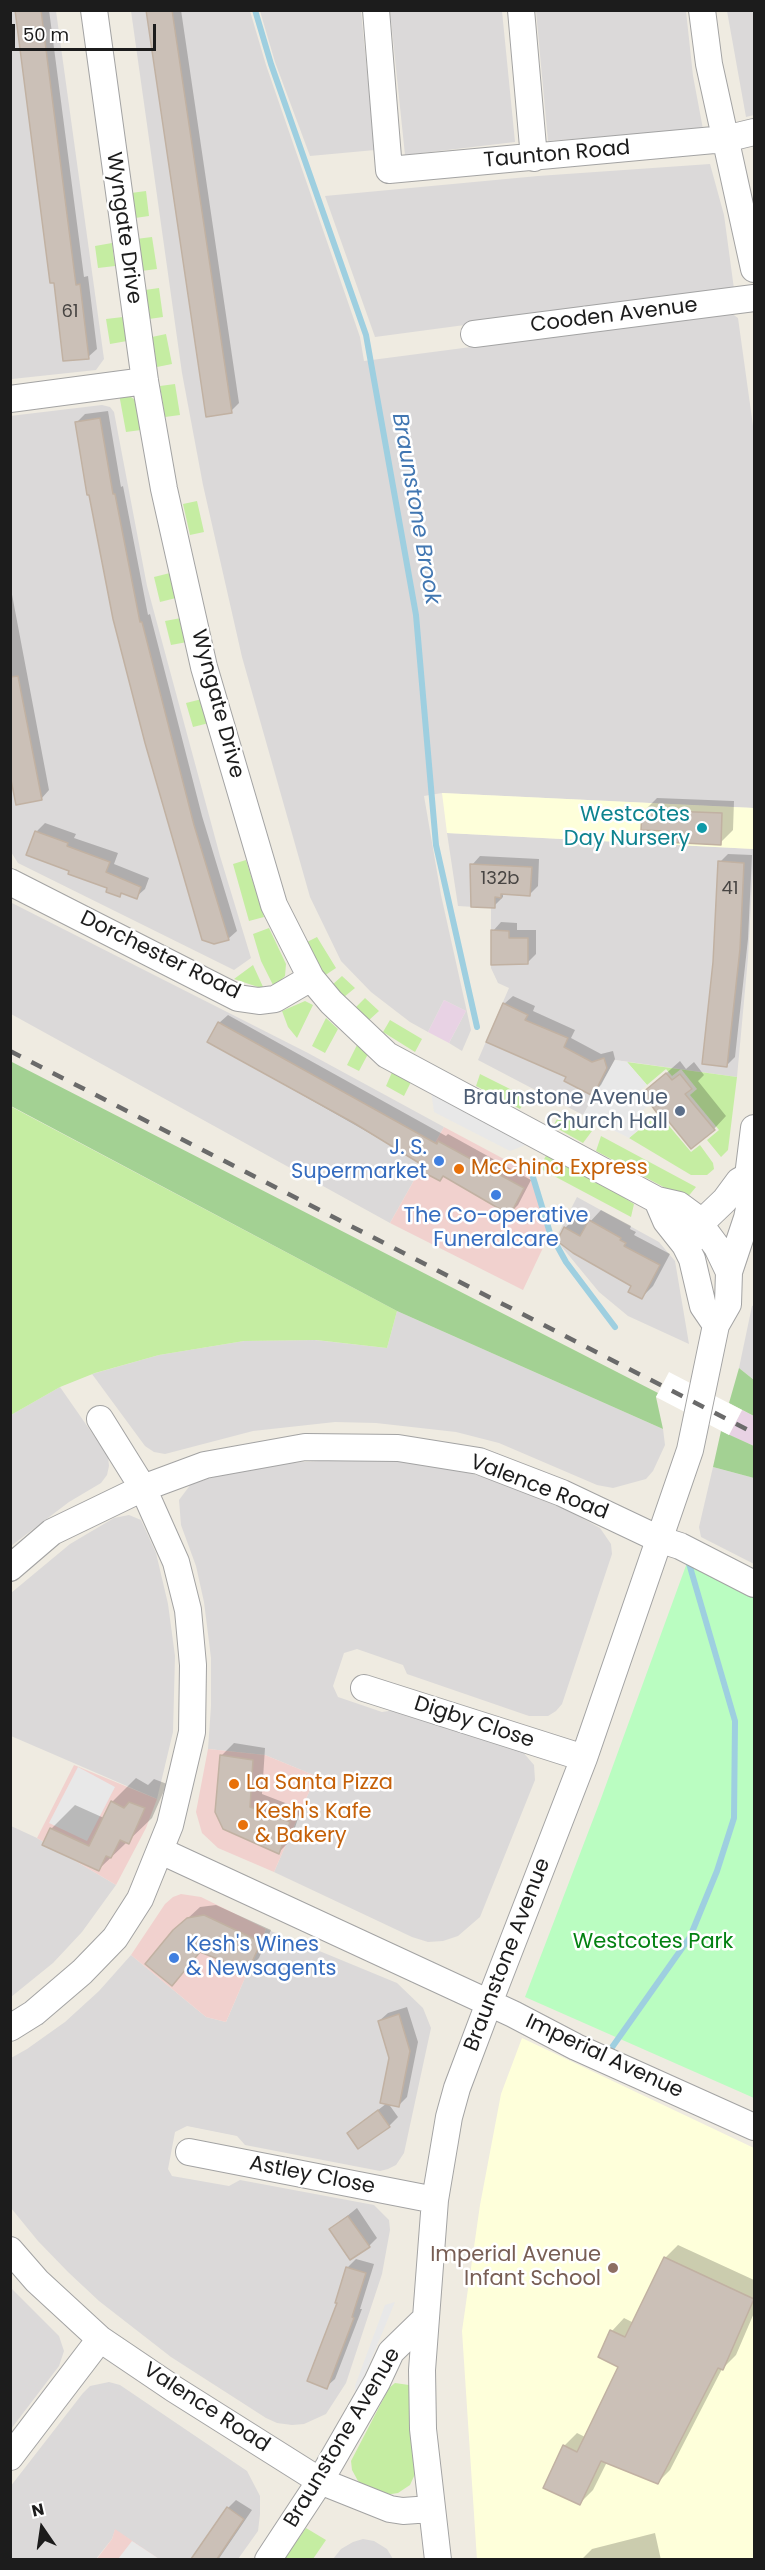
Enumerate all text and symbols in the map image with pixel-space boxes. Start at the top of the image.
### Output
scale bar [15,12,159,50]
text: 50 m [23,22,69,47]
street label: Taunton Road [483,136,631,174]
street label: Wyngate Drive [100,150,146,306]
street label: Cooden Avenue [529,293,699,339]
house number: 61 [61,301,79,323]
water label: Braunstone Brook [385,411,445,607]
street label: Wyngate Drive [185,627,249,781]
place label: Westcotes Day Nursery [564,803,690,853]
marker: Westcotes Day Nursery [695,821,709,835]
house number: 132b [481,868,519,890]
house number: 41 [721,878,739,900]
street label: Dorchester Road [76,906,244,1006]
place label: Braunstone Avenue Church Hall [463,1086,668,1136]
marker: Braunstone Avenue Church Hall [673,1104,687,1118]
place label: J. S. Supermarket [291,1136,427,1186]
marker: J. S. Supermarket [432,1154,446,1168]
place label: McChina Express [471,1156,648,1182]
marker: McChina Express [452,1162,466,1176]
marker: The Co-operative Funeralcare [489,1188,503,1202]
place label: The Co-operative Funeralcare [404,1204,588,1254]
street label: Valence Road [466,1450,612,1526]
street label: Digby Close [411,1692,537,1754]
place label: La Santa Pizza [246,1771,393,1797]
marker: La Santa Pizza [227,1777,241,1791]
place label: Kesh's Kafe & Bakery [255,1800,372,1850]
marker: Kesh's Kafe & Bakery [236,1818,250,1832]
street label: Braunstone Avenue [460,1855,556,2055]
park label: Westcotes Park [573,1930,733,1956]
place label: Kesh's Wines & Newsagents [186,1933,337,1983]
marker: Kesh's Wines & Newsagents [167,1951,181,1965]
street label: Imperial Avenue [521,2009,687,2105]
street label: Astley Close [247,2151,377,2201]
place label: Imperial Avenue Infant School [430,2243,601,2293]
marker: Imperial Avenue Infant School [606,2261,620,2275]
street label: Braunstone Avenue [279,2344,407,2532]
street label: Valence Road [138,2358,274,2458]
text: N [29,2497,46,2523]
north arrow [12,2498,72,2558]

